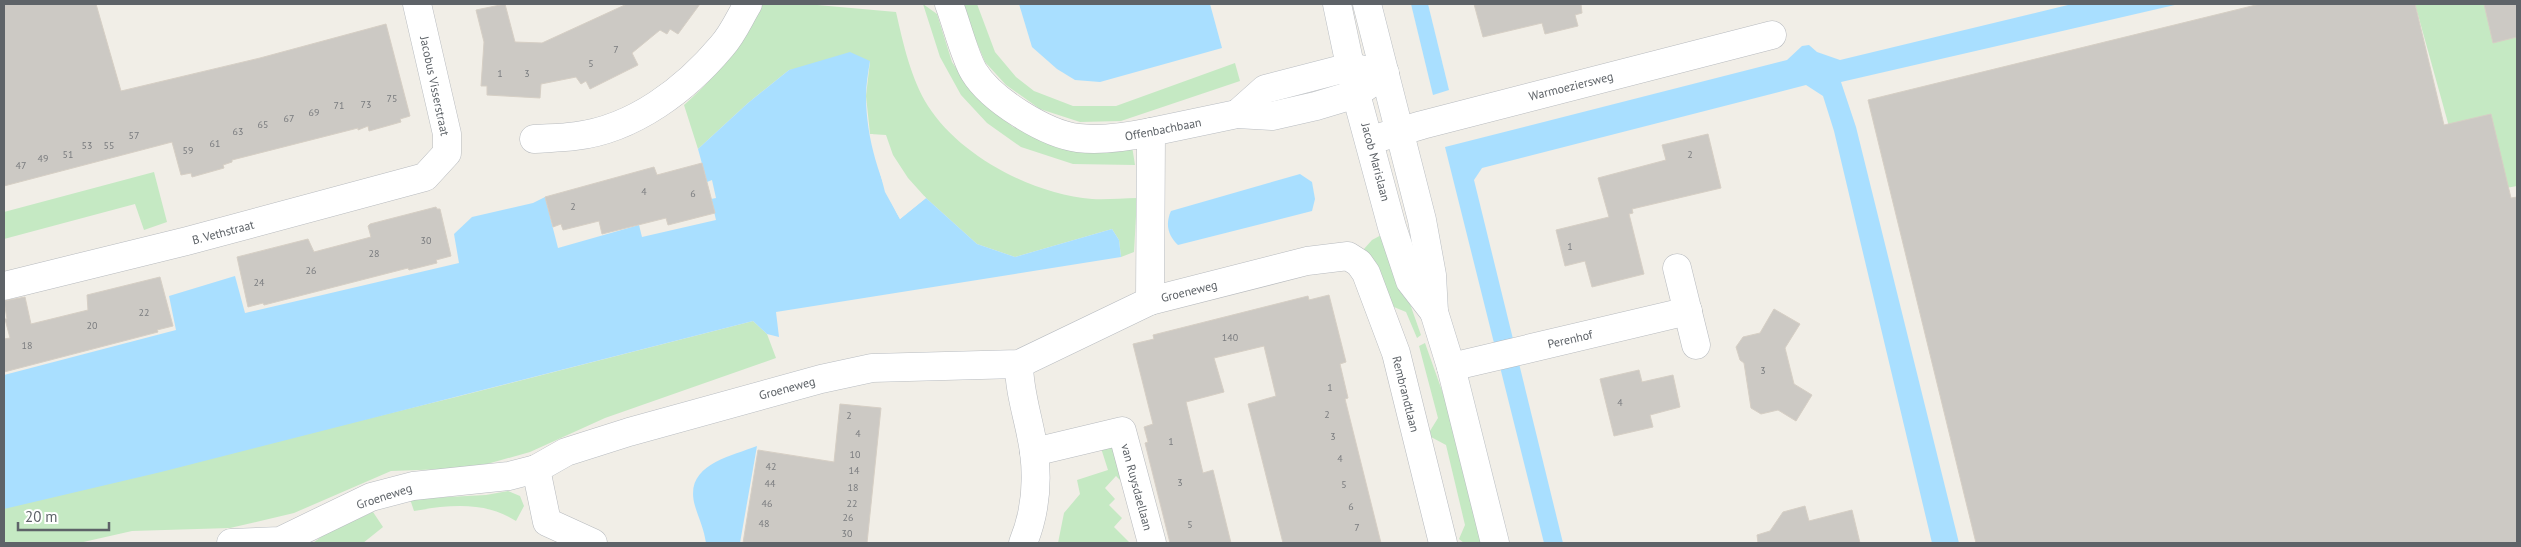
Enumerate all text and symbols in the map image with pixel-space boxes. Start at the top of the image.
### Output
street label: Jacobus Visserstraat [417,34,453,137]
house number: 7 [613,43,619,56]
house number: 5 [588,57,594,70]
house number: 1 [497,67,503,80]
house number: 3 [524,67,530,80]
street label: Warmoeziersweg [1527,68,1615,104]
house number: 75 [387,92,397,105]
house number: 73 [361,98,371,111]
house number: 71 [334,99,344,112]
house number: 69 [309,106,319,119]
house number: 67 [284,112,294,125]
street label: Offenbachbaan [1123,114,1203,144]
house number: 65 [258,118,268,131]
street label: Jacob Marislaan [1358,120,1394,203]
house number: 63 [233,125,243,138]
house number: 57 [129,129,139,142]
house number: 61 [210,137,220,150]
house number: 53 [82,139,92,152]
house number: 55 [104,139,114,152]
house number: 59 [183,144,193,157]
house number: 51 [63,148,73,161]
house number: 2 [1687,148,1693,161]
house number: 49 [38,152,48,165]
house number: 47 [16,159,26,172]
house number: 4 [641,185,647,198]
house number: 6 [690,187,696,200]
house number: 2 [570,200,576,213]
street label: B. Vethstraat [190,217,256,247]
house number: 30 [421,234,432,247]
house number: 1 [1567,240,1573,253]
house number: 28 [369,247,379,260]
house number: 26 [306,264,316,277]
house number: 24 [254,276,265,289]
street label: Groeneweg [1159,277,1219,305]
house number: 22 [139,306,149,319]
house number: 20 [87,319,98,332]
street label: Perenhof [1546,326,1595,351]
house number: 140 [1222,331,1239,344]
house number: 18 [22,339,32,352]
street label: Rembrandtlaan [1389,354,1423,434]
house number: 3 [1760,364,1766,377]
street label: Groeneweg [757,373,817,403]
house number: 1 [1327,381,1333,394]
house number: 4 [1617,396,1623,409]
house number: 2 [1324,408,1330,421]
house number: 2 [846,409,852,422]
house number: 4 [855,427,861,440]
house number: 3 [1330,430,1336,443]
house number: 1 [1168,435,1174,448]
street label: van Ruysdaellaan [1118,442,1156,532]
house number: 10 [850,448,861,461]
house number: 4 [1337,452,1343,465]
house number: 42 [766,460,776,473]
house number: 14 [849,464,860,477]
house number: 3 [1177,476,1183,489]
house number: 44 [765,477,776,490]
house number: 5 [1341,478,1347,491]
street label: Groeneweg [354,480,414,512]
house number: 18 [848,481,858,494]
house number: 46 [762,497,772,510]
house number: 22 [847,497,857,510]
scale bar [18,500,109,532]
house number: 6 [1348,500,1354,513]
text: 20 m [25,507,58,526]
house number: 26 [843,511,853,524]
house number: 48 [759,517,769,530]
house number: 5 [1187,518,1193,531]
house number: 7 [1354,521,1360,534]
house number: 30 [842,527,853,540]

